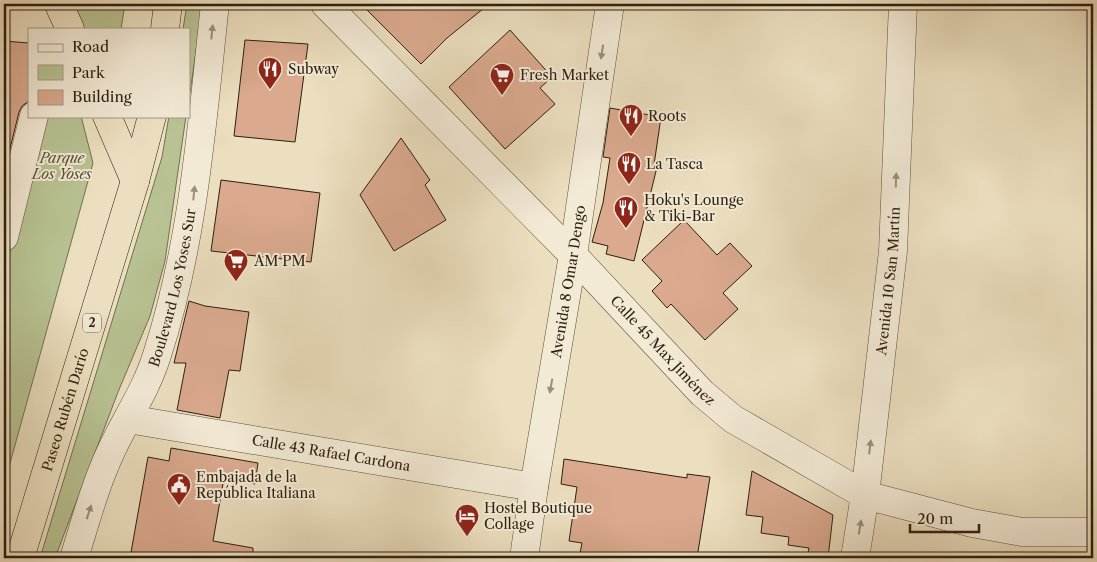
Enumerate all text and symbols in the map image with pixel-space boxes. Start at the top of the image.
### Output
one-way arrow [208,24,216,40]
legend [28,28,190,118]
text: Road [72,37,109,56]
one-way arrow [598,44,606,60]
restaurant icon: Subway [257,56,283,90]
place label: Subway [288,60,339,78]
supermarket icon: Fresh Market [489,62,515,96]
text: Park [72,63,106,82]
place label: Fresh Market [520,66,609,84]
text: Building [72,87,132,106]
restaurant icon: Roots [618,103,644,137]
place label: Roots [648,107,686,125]
park label: Parque Los Yoses [31,149,93,183]
restaurant icon: La Tasca [616,151,642,185]
place label: La Tasca [646,155,704,173]
one-way arrow [892,172,900,188]
one-way arrow [190,185,198,201]
place label: Hoku's Lounge & Tiki-Bar [644,191,744,225]
restaurant icon: Hoku's Lounge & Tiki-Bar [613,195,639,229]
street label: Avenida 8 Omar Dengo [547,204,589,360]
street label: Avenida 10 San Martín [872,206,904,357]
street label: Boulevard Los Yoses Sur [145,207,200,369]
supermarket icon: AM PM [223,248,249,282]
place label: AM PM [253,252,306,270]
street label: Calle 45 Max Jiménez [607,292,719,409]
road number: 2 [83,314,101,332]
street label: Paseo Rubén Darío [38,346,92,474]
one-way arrow [547,378,555,394]
street label: Calle 43 Rafael Cardona [250,431,412,475]
one-way arrow [866,438,874,454]
place label: Embajada de la República Italiana [196,468,316,502]
public building icon: Embajada de la República Italiana [166,472,192,506]
place label: Hostel Boutique Collage [484,499,592,533]
scale bar [910,502,978,534]
hotel icon: Hostel Boutique Collage [454,503,480,537]
one-way arrow [85,504,93,519]
text: 20 m [917,509,953,528]
one-way arrow [856,518,864,534]

